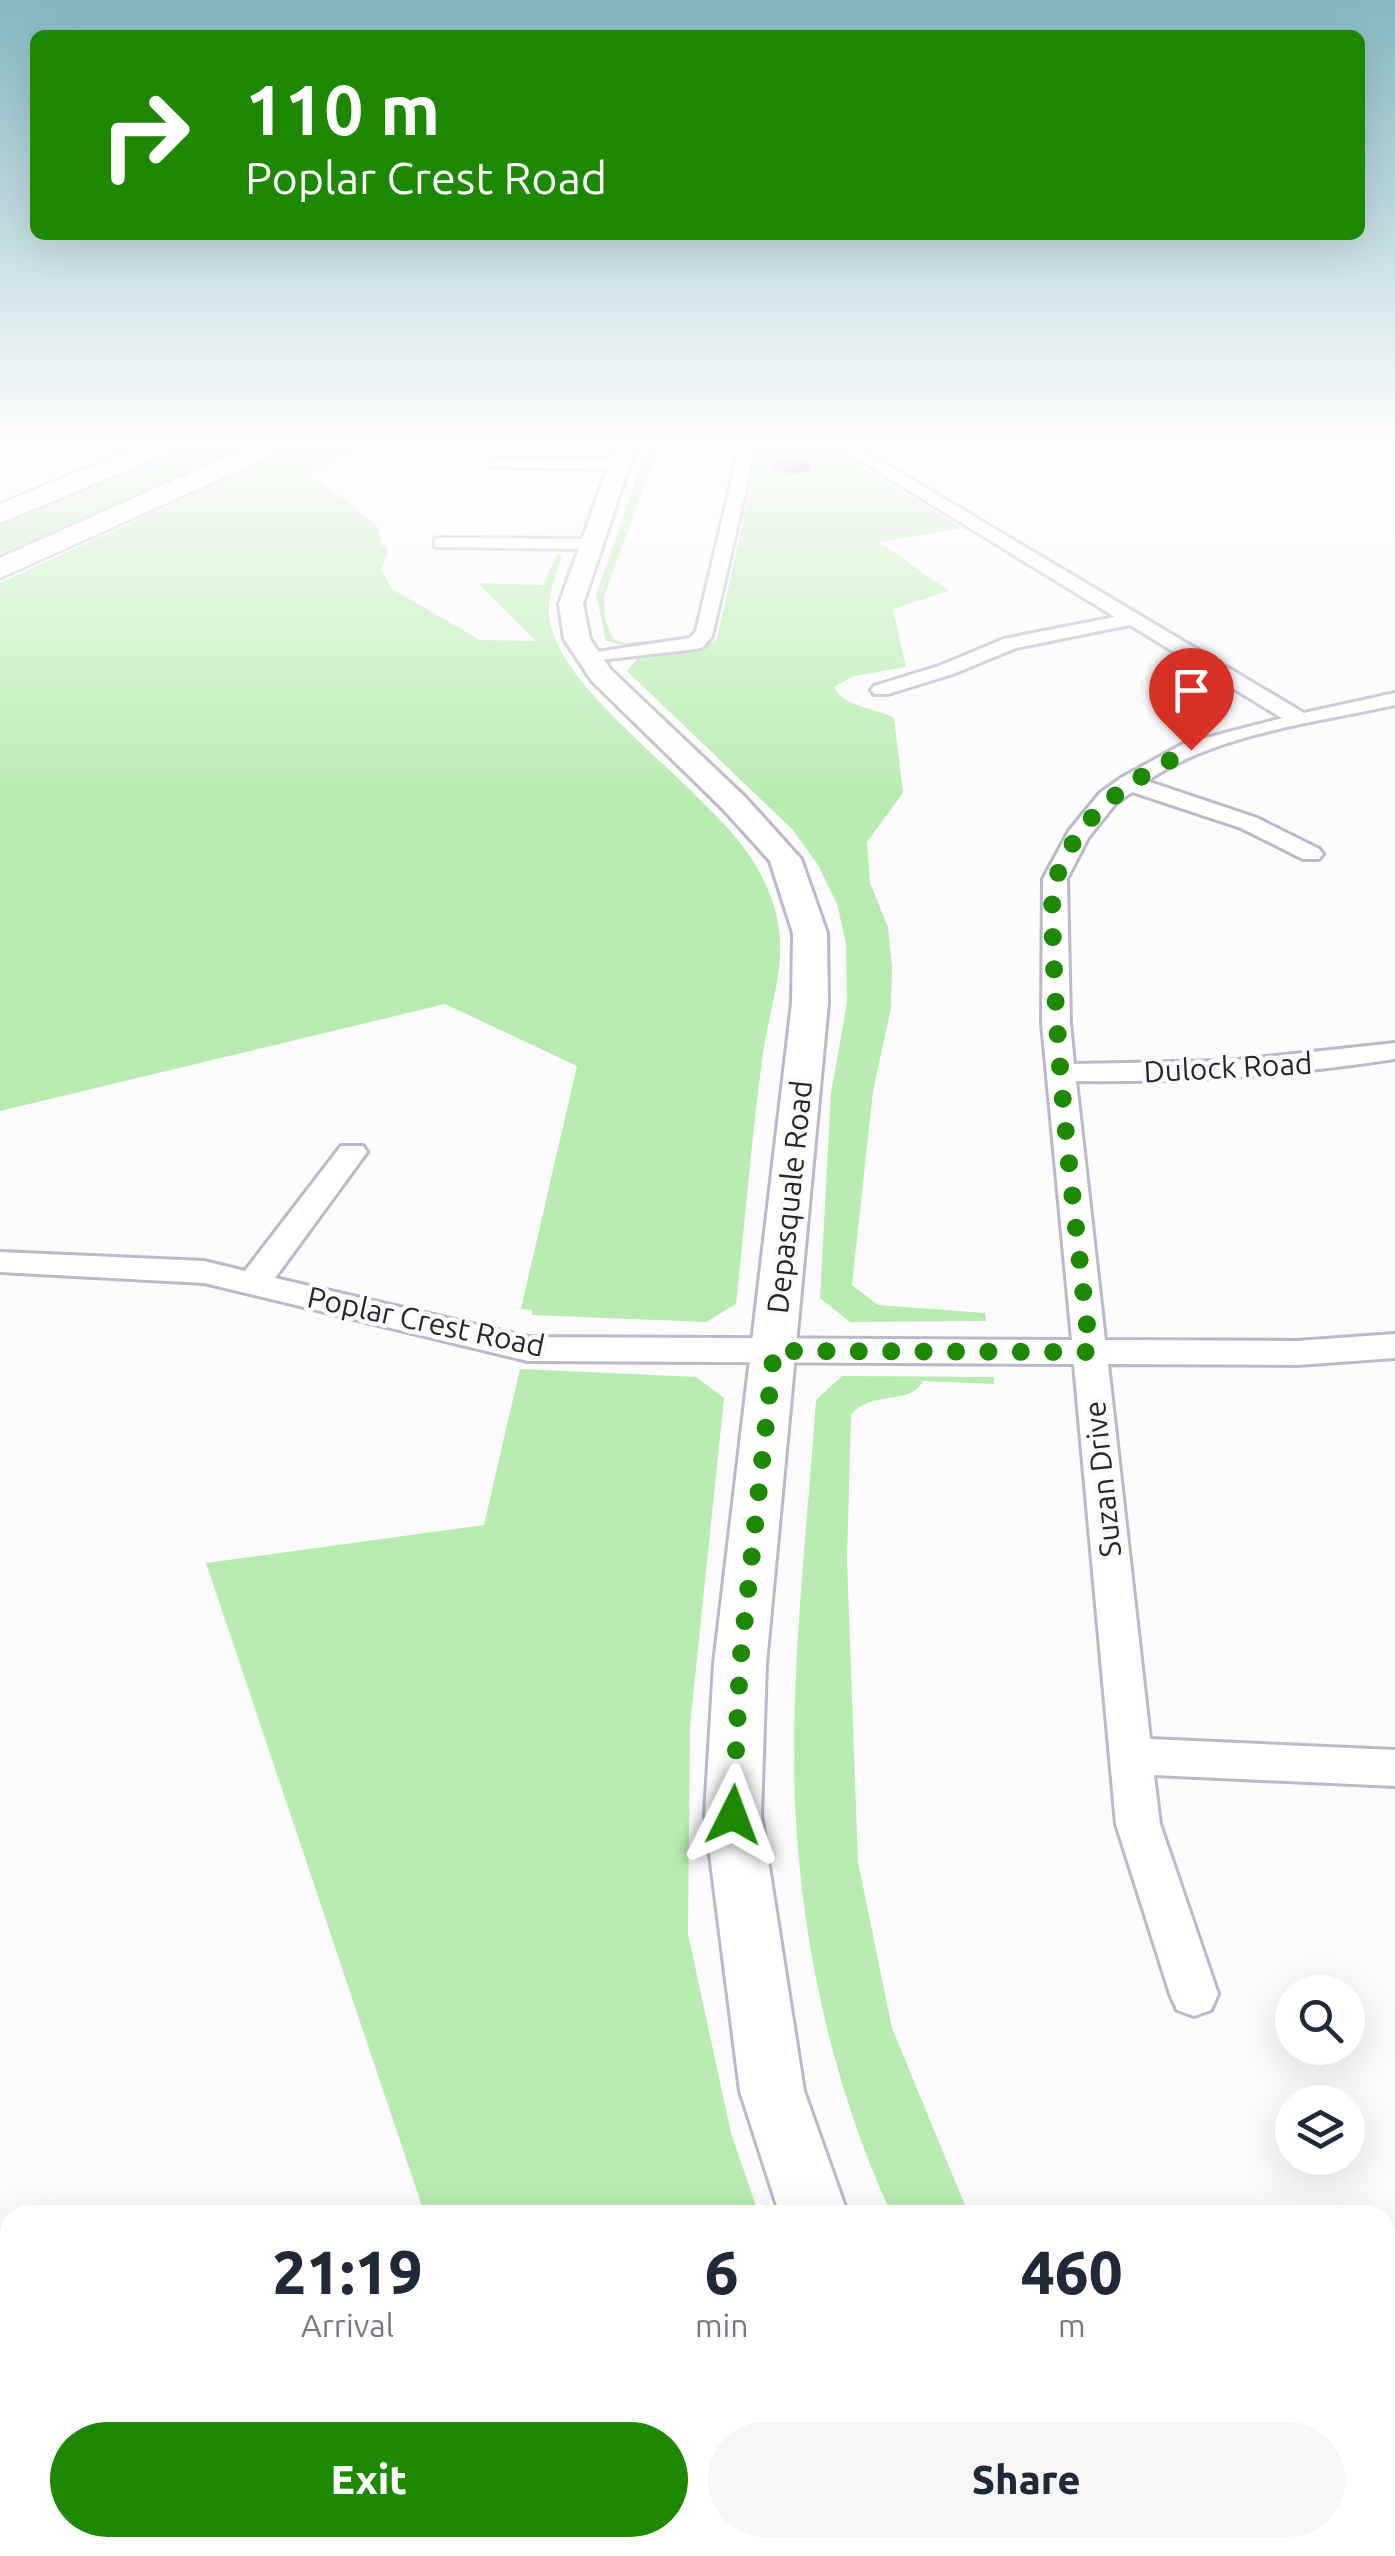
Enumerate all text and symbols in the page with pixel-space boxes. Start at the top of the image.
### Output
icon: right [80,70,210,200]
text: 110 m [245,70,440,148]
text: Poplar Crest Road [245,152,607,203]
pin [1149,648,1234,751]
icon: arrive [1164,663,1219,718]
street label: Dulock Road [1143,1046,1313,1088]
street label: Depasquale Road [760,1079,818,1315]
street label: Poplar Crest Road [305,1279,548,1363]
street label: Suzan Drive [1077,1399,1127,1559]
position arrow [681,1763,785,1867]
map controls [1275,1975,1365,2175]
button: search [1275,1975,1365,2065]
button: layers [1275,2085,1365,2175]
text: 21:19 [272,2238,423,2305]
text: 6 [705,2238,739,2305]
text: 460 [1021,2238,1123,2305]
text: Arrival [301,2307,394,2343]
text: min [695,2307,749,2343]
text: m [1058,2307,1086,2343]
button: Exit [50,2422,688,2537]
button: Share [708,2422,1345,2537]

